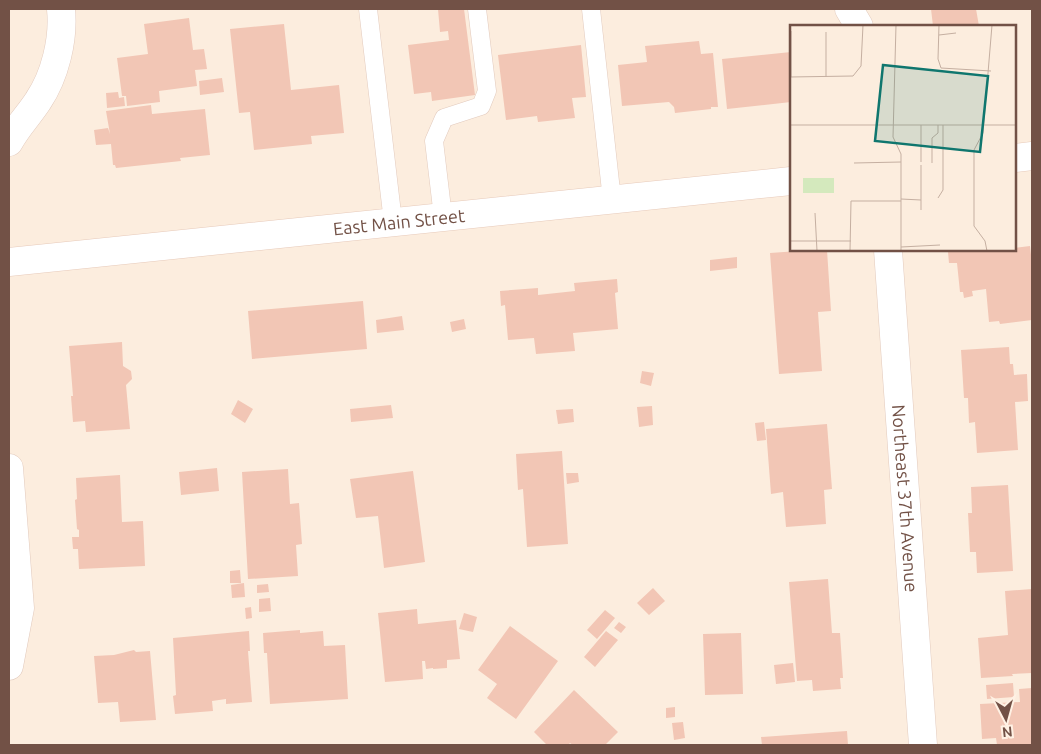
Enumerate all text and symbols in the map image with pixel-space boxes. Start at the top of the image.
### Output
inset map [790,25,1016,251]
street label: East Main Street [332,205,466,238]
street label: Northeast 37th Avenue [889,404,922,593]
north arrow [981,694,1031,744]
text: N [1001,723,1013,740]

